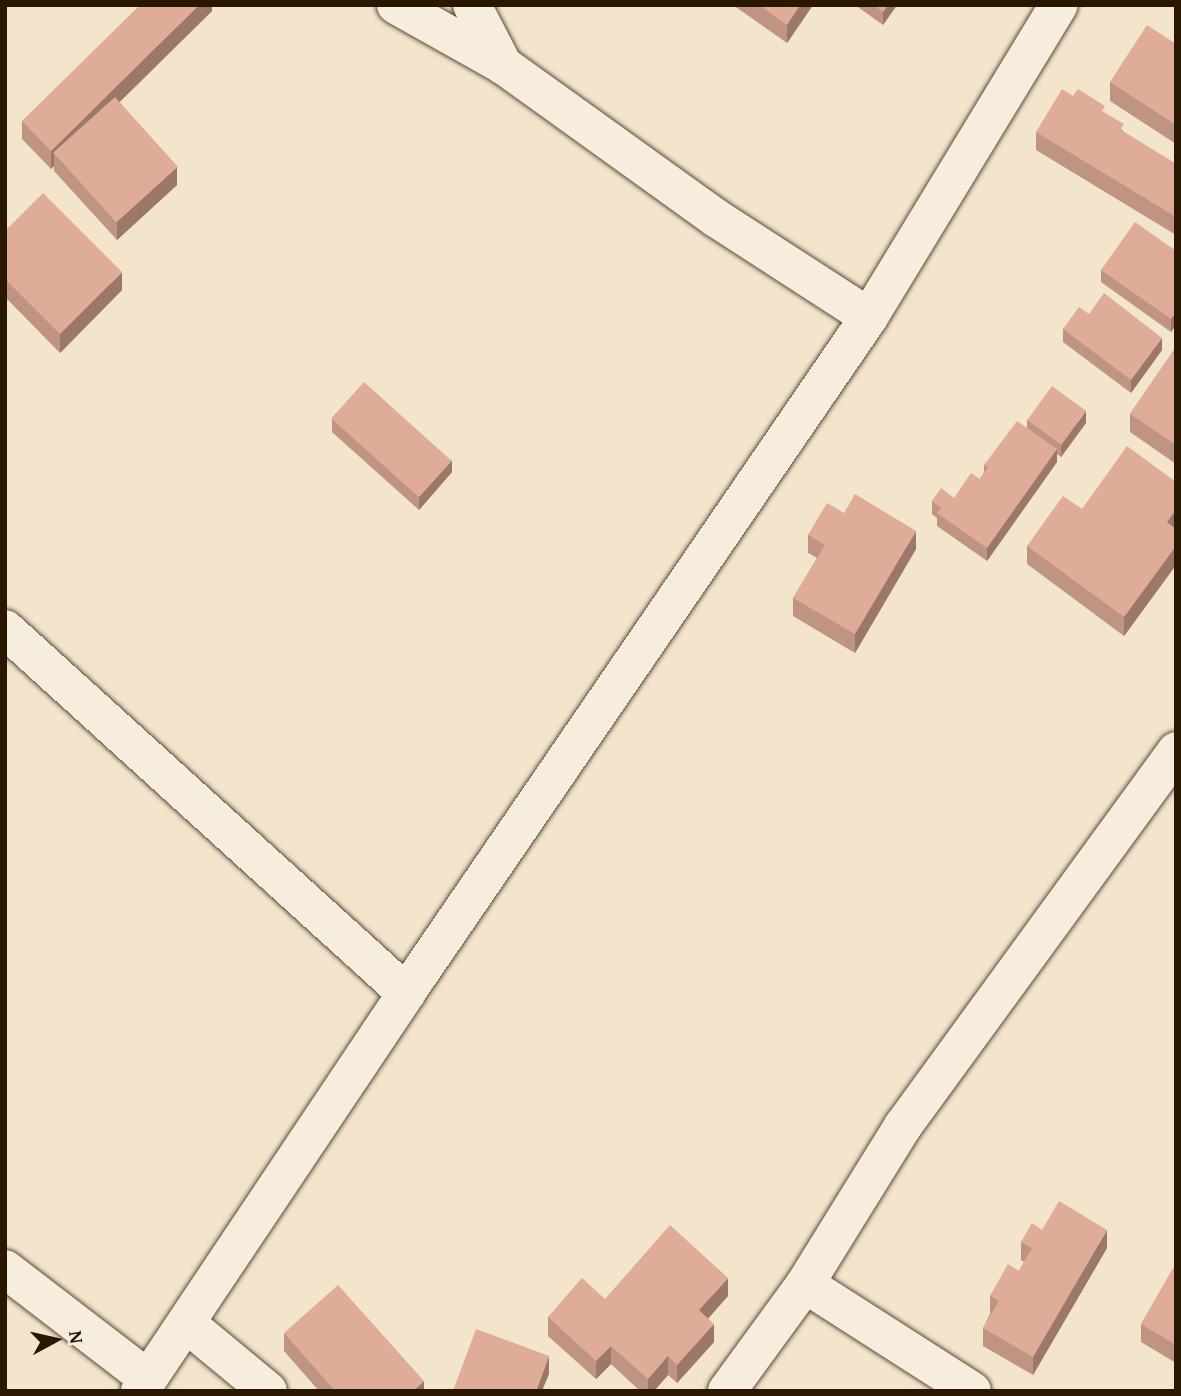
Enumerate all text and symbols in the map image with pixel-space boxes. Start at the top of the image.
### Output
north arrow [21,1305,91,1375]
text: N [62,1329,92,1345]

